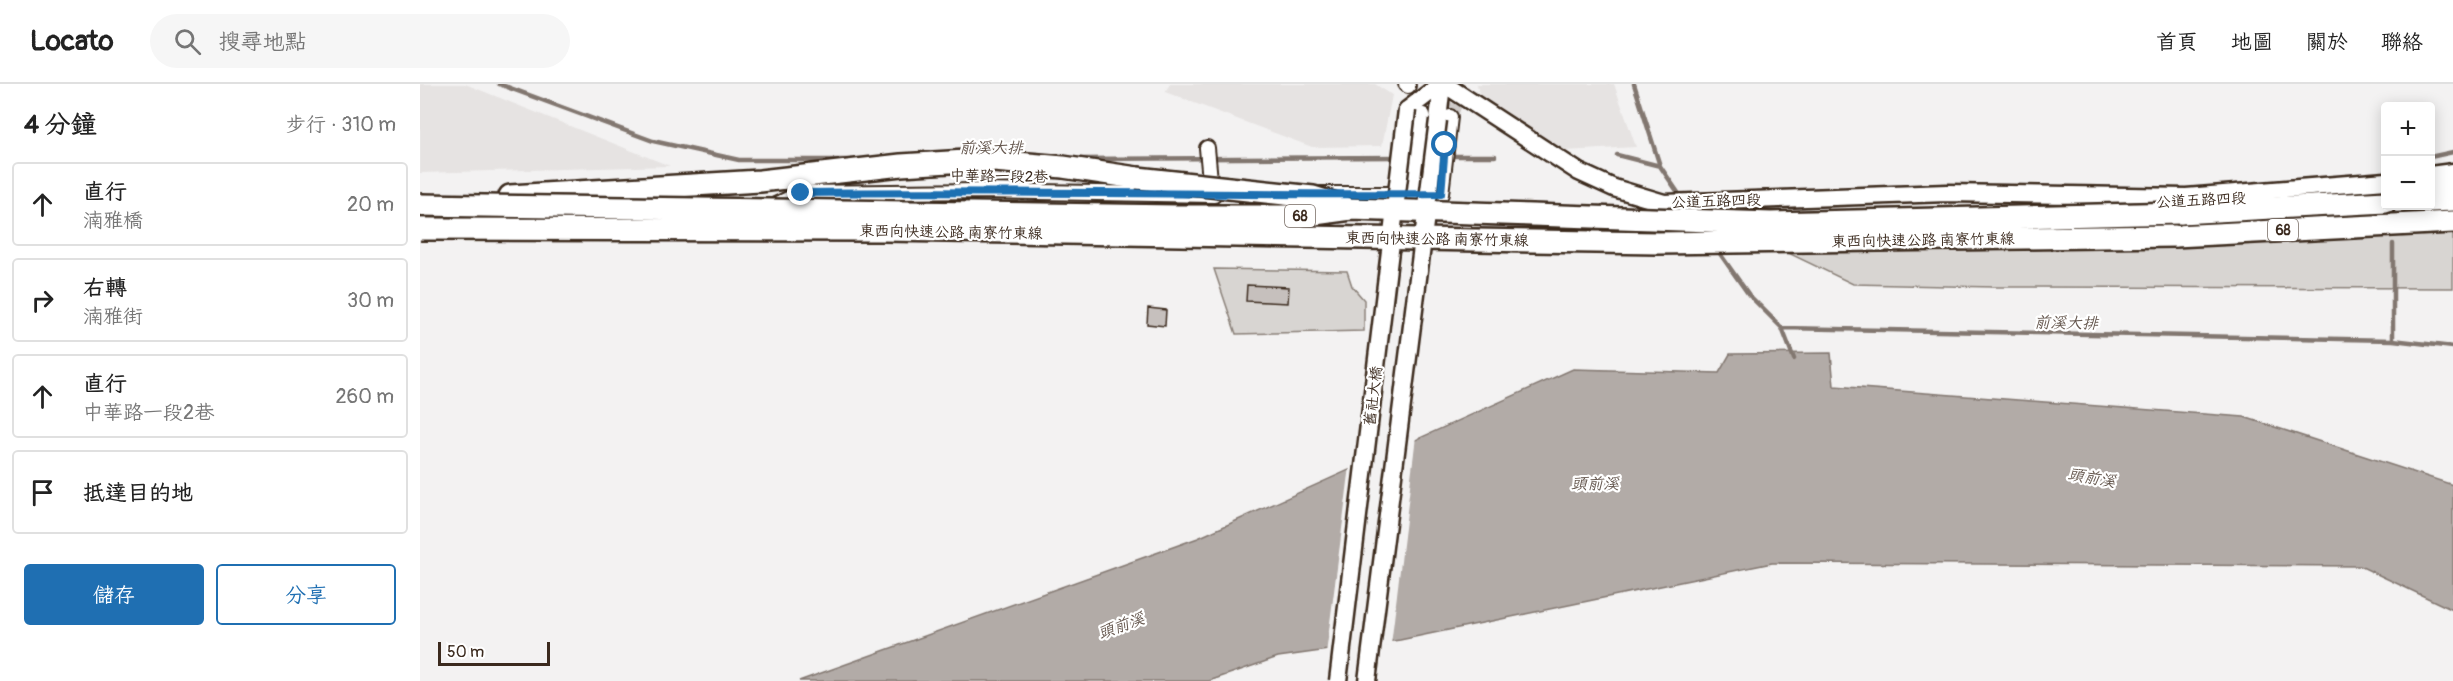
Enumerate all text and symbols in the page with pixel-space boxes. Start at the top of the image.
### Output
search box [150,14,570,68]
text: Locato [30,24,114,59]
icon: search [171,25,204,58]
text: 搜尋地點 [219,28,307,56]
text: 首頁 [2156,29,2198,56]
text: 地圖 [2231,29,2273,56]
text: 關於 [2306,29,2348,56]
text: 聯絡 [2381,29,2423,56]
map controls [2381,102,2435,210]
button: + [2381,102,2435,156]
text: 4 分鐘 [24,109,97,141]
text: 步行 · 310 m [286,112,396,137]
route start [1431,131,1457,157]
water label: 前溪大排 [959,138,1025,158]
button: − [2381,156,2435,210]
street label: 中華路一段2巷 [950,166,1048,187]
text: 直行 [83,178,127,206]
route end [787,179,813,205]
icon: ahead [26,188,59,221]
street label: 公道五路四段 [2156,189,2246,212]
street label: 公道五路四段 [1671,190,1761,213]
text: 20 m [347,192,394,217]
road number: 68 [1285,205,1315,227]
text: 湳雅橋 [83,208,143,233]
road number: 68 [2268,219,2298,241]
street label: 東西向快速公路 南寮竹東線 [859,221,1043,244]
street label: 東西向快速公路 南寮竹東線 [1345,228,1529,251]
street label: 東西向快速公路 南寮竹東線 [1831,229,2015,252]
text: 右轉 [83,274,127,302]
icon: right [26,284,59,317]
text: 30 m [347,288,394,313]
text: 湳雅街 [83,304,143,329]
water label: 前溪大排 [2034,312,2100,334]
street label: 舊社大橋 [1360,365,1387,427]
text: 直行 [83,370,127,398]
icon: ahead [26,380,59,413]
text: 260 m [335,384,394,409]
text: 中華路一段2巷 [83,400,214,425]
water label: 頭前溪 [2066,464,2118,492]
water label: 頭前溪 [1571,474,1620,494]
icon: arrive [26,476,59,509]
text: 抵達目的地 [83,479,193,507]
button: 儲存 [24,564,204,625]
button: 分享 [216,564,396,625]
water label: 頭前溪 [1095,608,1148,644]
scale bar [438,639,550,666]
text: 50 m [447,642,484,662]

